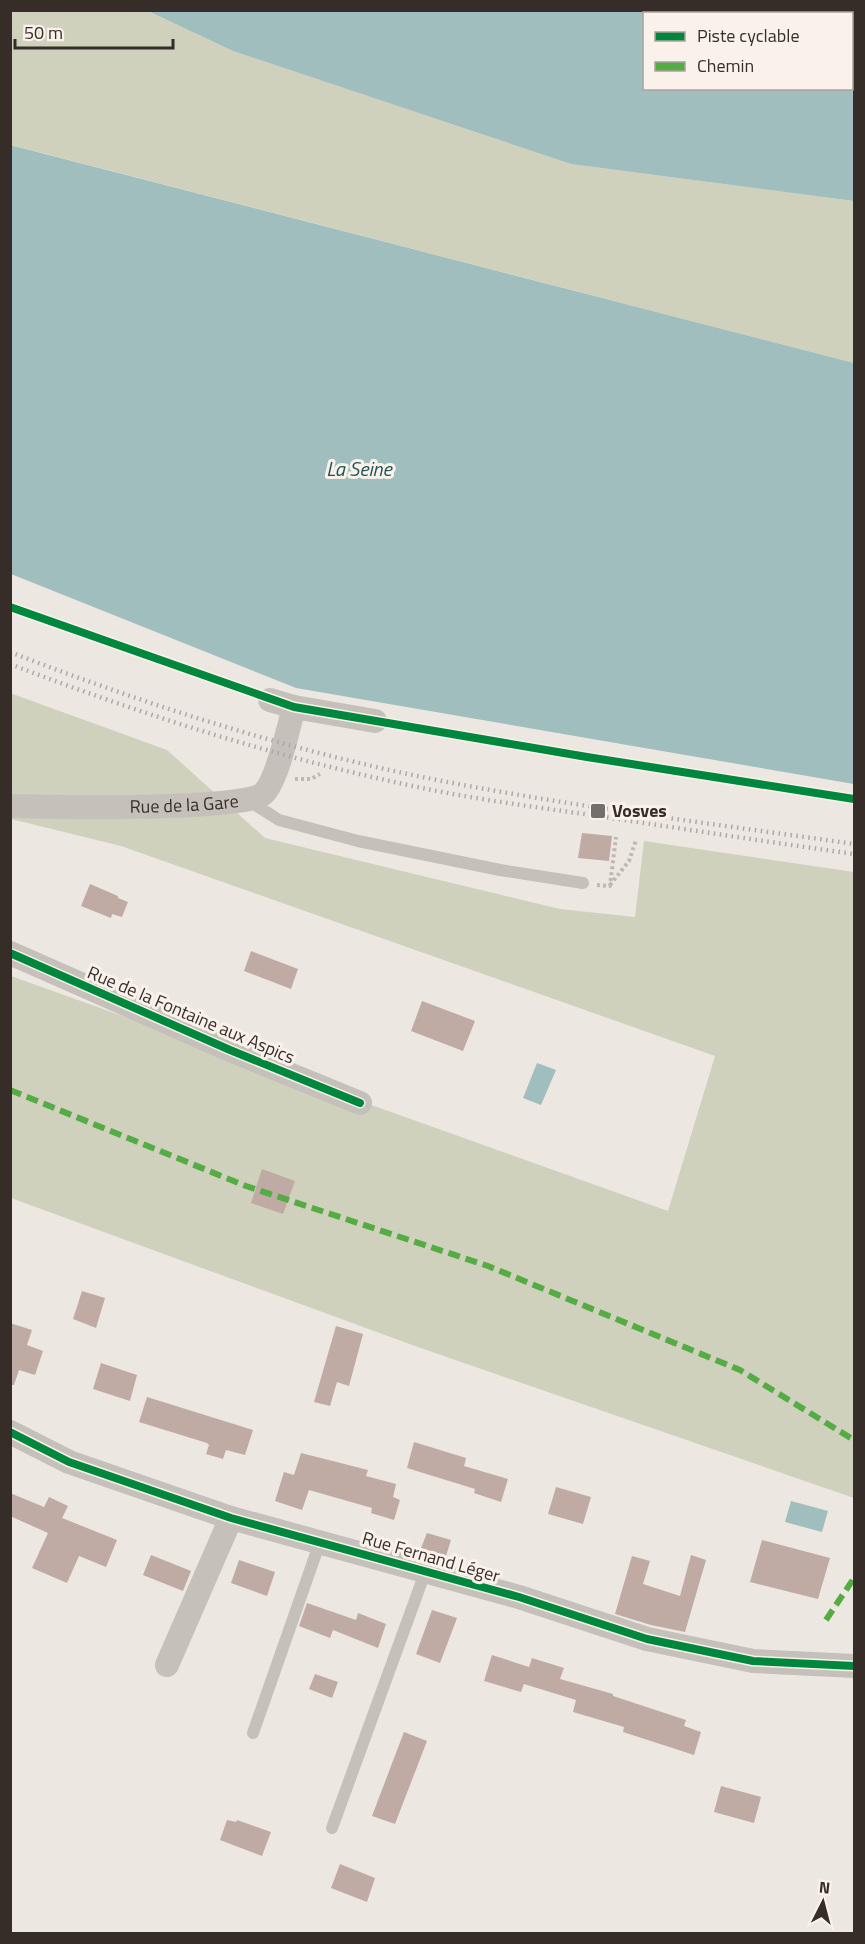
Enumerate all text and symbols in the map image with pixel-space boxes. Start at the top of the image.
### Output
scale bar [15,12,172,50]
legend [643,12,853,90]
text: 50 m [24,19,63,46]
text: Piste cyclable [697,22,799,49]
text: Chemin [697,52,754,79]
water label: La Seine [326,453,393,484]
street label: Rue de la Gare [129,787,240,820]
place label: Vosves [612,797,667,824]
marker: Vosves [589,802,607,820]
street label: Rue de la Fontaine aux Aspics [83,959,299,1071]
street label: Rue Fernand Léger [359,1524,503,1589]
north arrow [793,1872,853,1932]
text: N [818,1875,831,1900]

